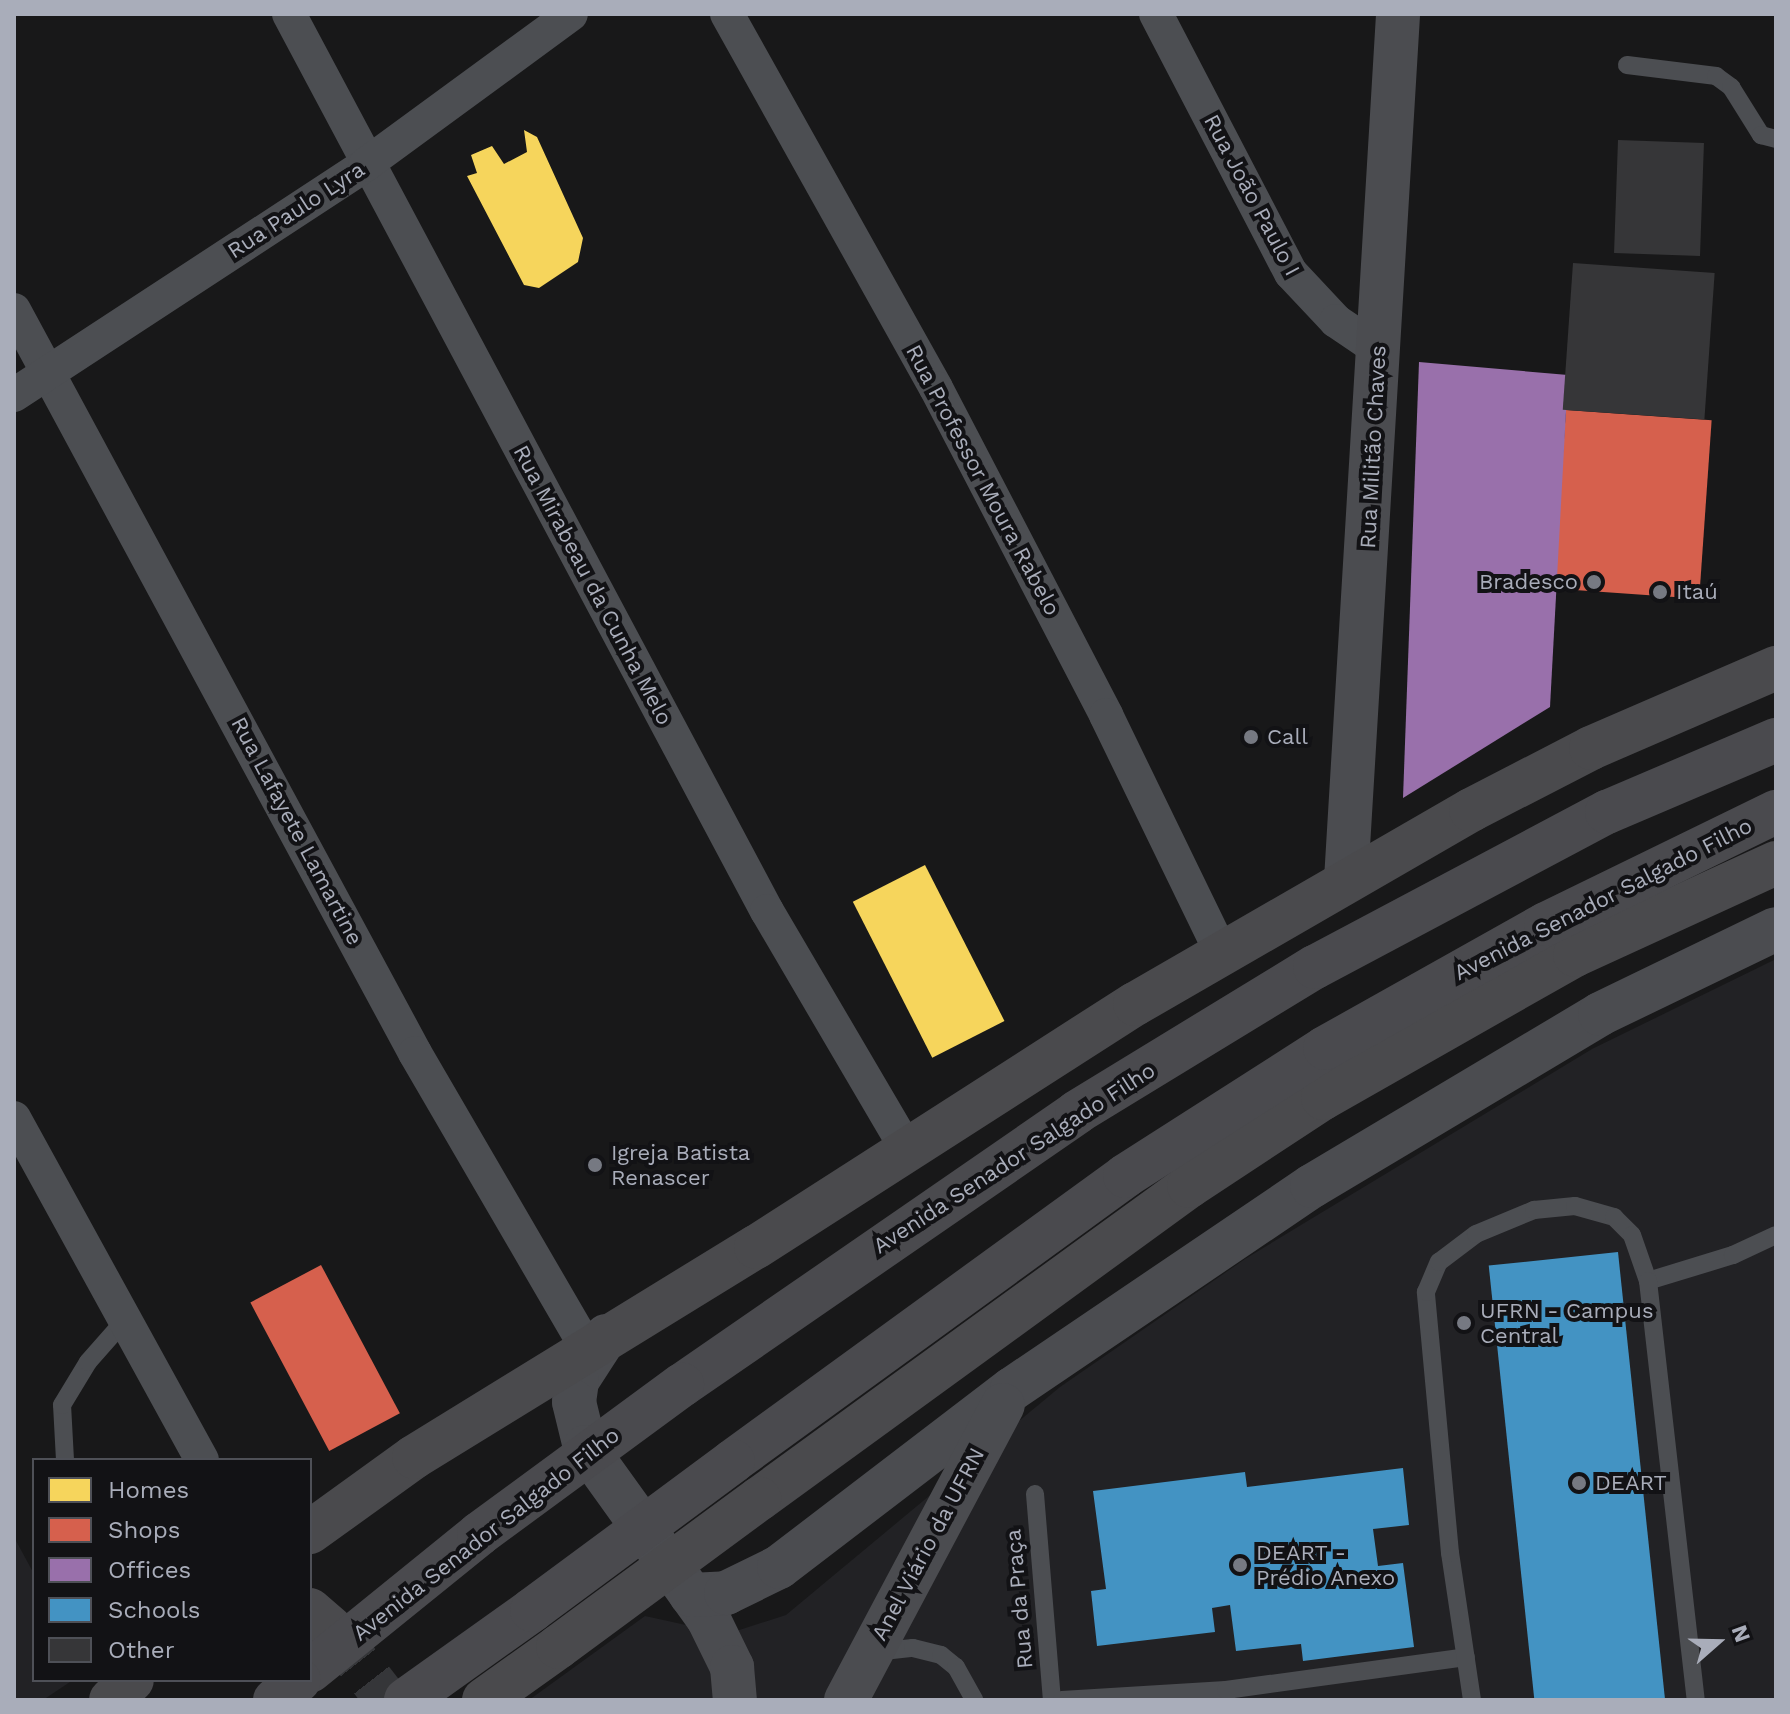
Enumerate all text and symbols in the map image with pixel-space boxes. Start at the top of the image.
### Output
street label: Rua João Paulo I [1198,109,1306,281]
street label: Rua Paulo Lyra [222,156,370,264]
street label: Rua Professor Moura Rabelo [900,339,1066,621]
street label: Rua Militão Chaves [1354,344,1392,550]
street label: Rua Mirabeau da Cunha Melo [508,440,678,730]
place label: Bradesco [1479,569,1578,595]
marker: Bradesco [1585,573,1603,591]
place label: Itaú [1676,579,1718,605]
marker: Itaú [1651,583,1669,601]
street label: Rua Lafayete Lamartine [225,712,369,950]
place label: Call [1267,724,1308,750]
marker: Call [1242,728,1260,746]
street label: Avenida Senador Salgado Filho [1449,812,1757,986]
street label: Avenida Senador Salgado Filho [868,1057,1160,1259]
place label: Igreja Batista Renascer [611,1139,751,1190]
marker: Igreja Batista Renascer [586,1156,604,1174]
place label: UFRN - Campus Central [1480,1297,1653,1348]
marker: UFRN - Campus Central [1455,1314,1473,1332]
street label: Avenida Senador Salgado Filho [347,1421,625,1647]
street label: Anel Viário da UFRN [865,1442,991,1646]
legend [32,1458,312,1682]
place label: DEART [1595,1470,1667,1496]
marker: DEART [1570,1474,1588,1492]
text: Homes [108,1476,189,1504]
text: Shops [108,1516,180,1544]
street label: Rua da Praça [1000,1528,1038,1670]
place label: DEART - Prédio Anexo [1256,1539,1396,1590]
text: Offices [108,1556,191,1584]
marker: DEART - Prédio Anexo [1231,1556,1249,1574]
text: Schools [108,1596,200,1624]
north arrow [1678,1602,1758,1682]
text: N [1726,1622,1756,1646]
text: Other [108,1636,175,1664]

